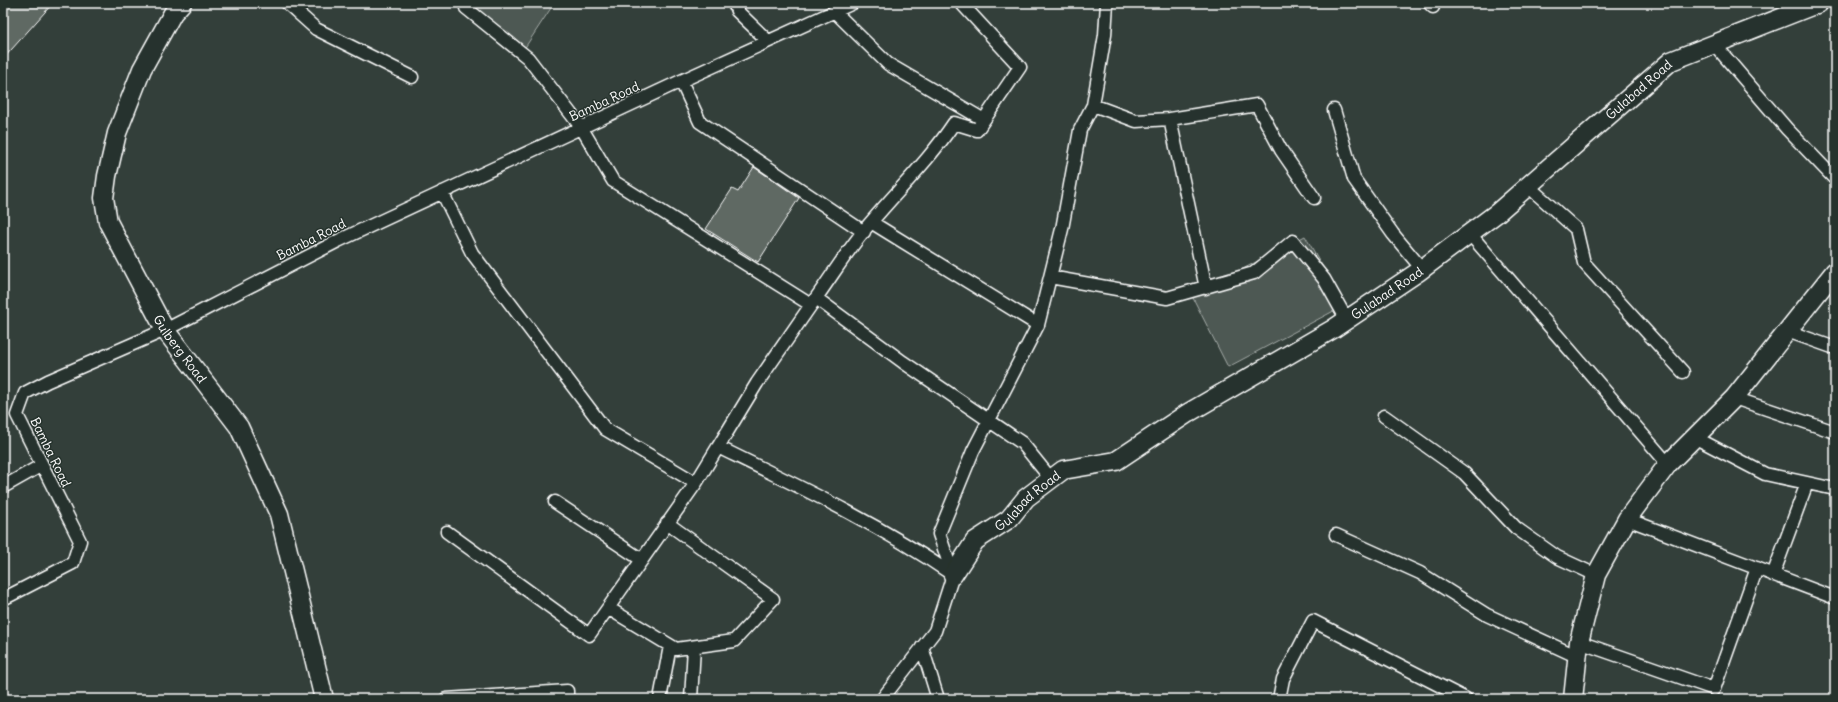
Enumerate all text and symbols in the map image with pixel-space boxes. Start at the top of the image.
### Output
street label: Gulabad Road [1602,56,1676,124]
street label: Bamba Road [566,78,642,125]
street label: Bamba Road [274,215,349,264]
street label: Gulabad Road [1348,263,1427,324]
street label: Gulberg Road [150,312,210,387]
street label: Bamba Road [26,415,75,490]
street label: Gulabad Road [992,467,1064,535]

